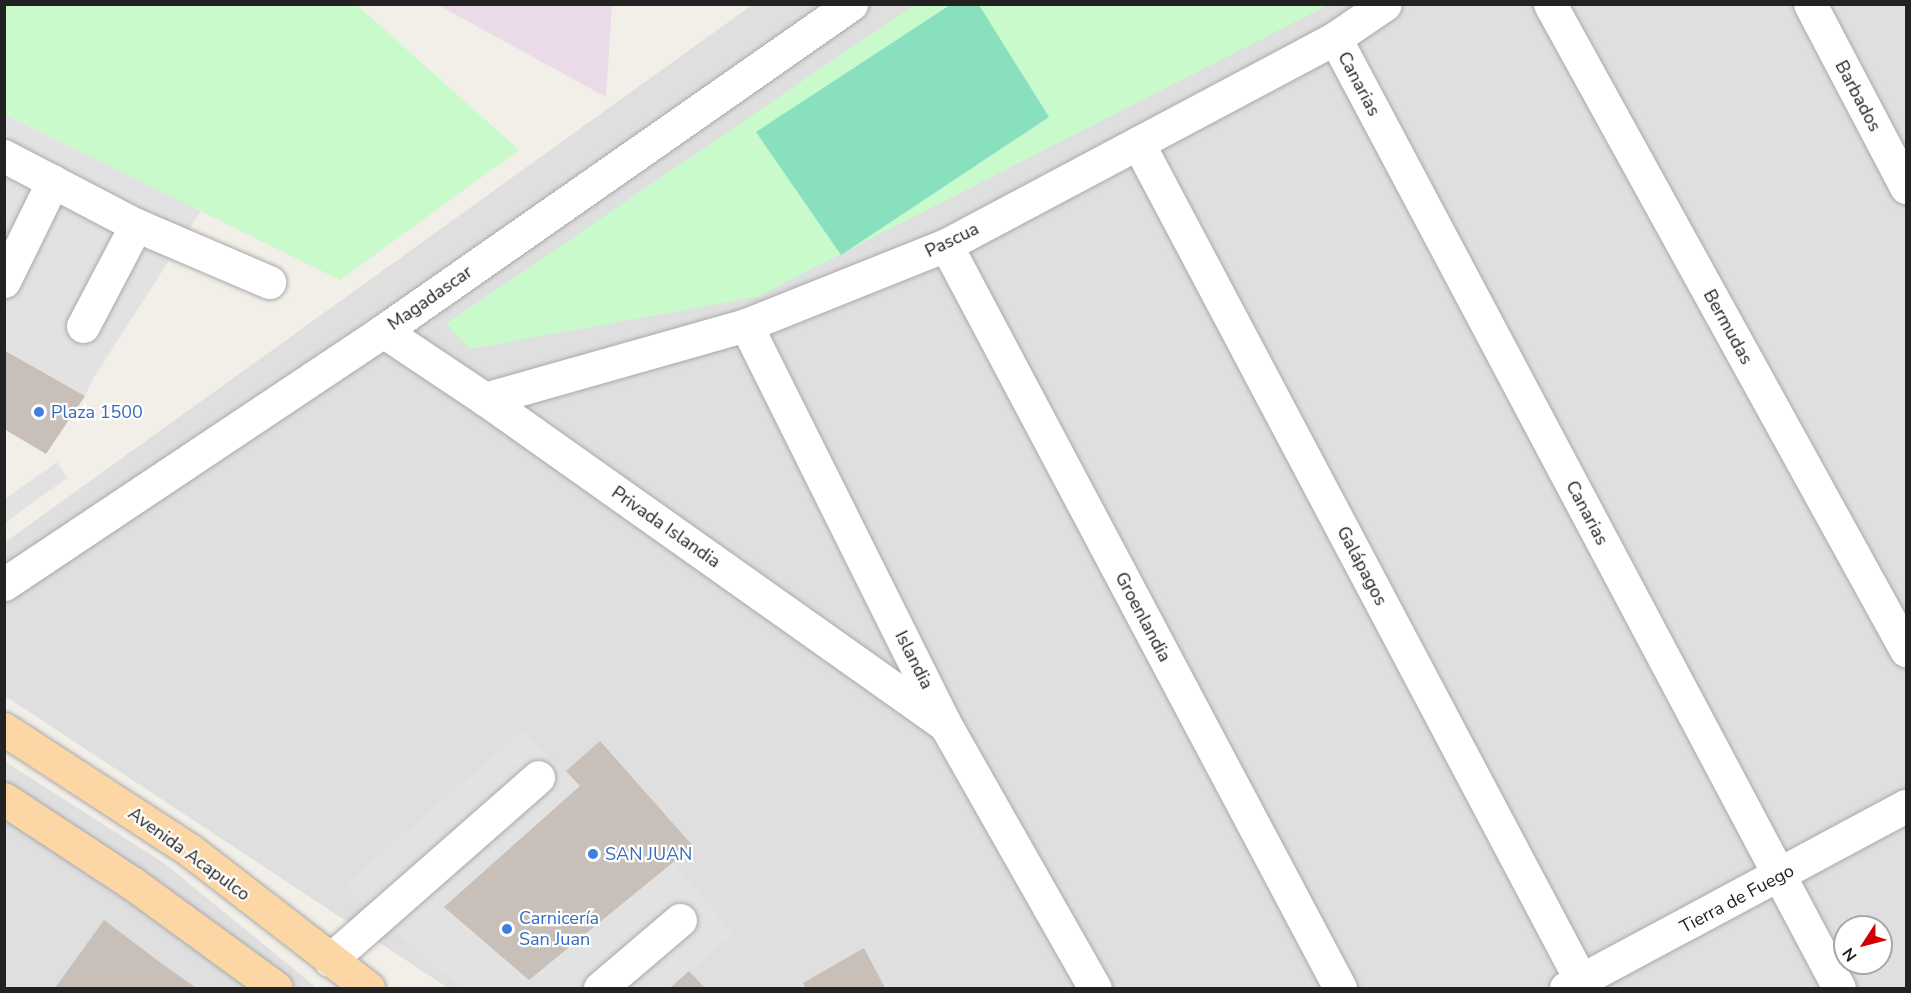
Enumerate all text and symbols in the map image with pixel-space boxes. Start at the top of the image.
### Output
street label: Canarias [1333,48,1385,120]
street label: Barbados [1830,57,1886,135]
street label: Pascua [922,218,982,262]
street label: Magadascar [384,261,476,335]
street label: Bermudas [1699,286,1757,368]
place label: Plaza 1500 [51,401,143,423]
marker: Plaza 1500 [32,405,46,419]
street label: Canarias [1561,477,1613,549]
street label: Privada Islandia [608,482,724,572]
street label: Galápagos [1332,523,1392,609]
street label: Groenlandia [1110,568,1176,666]
street label: Islandia [890,627,938,693]
street label: Avenida Acapulco [124,803,254,905]
place label: SAN JUAN [605,843,692,865]
marker: SAN JUAN [586,847,600,861]
street label: Tierra de Fuego [1676,860,1798,938]
place label: Carnicería San Juan [519,908,599,950]
north arrow [1833,915,1893,975]
marker: Carnicería San Juan [500,922,514,936]
text: N [1838,943,1862,966]

